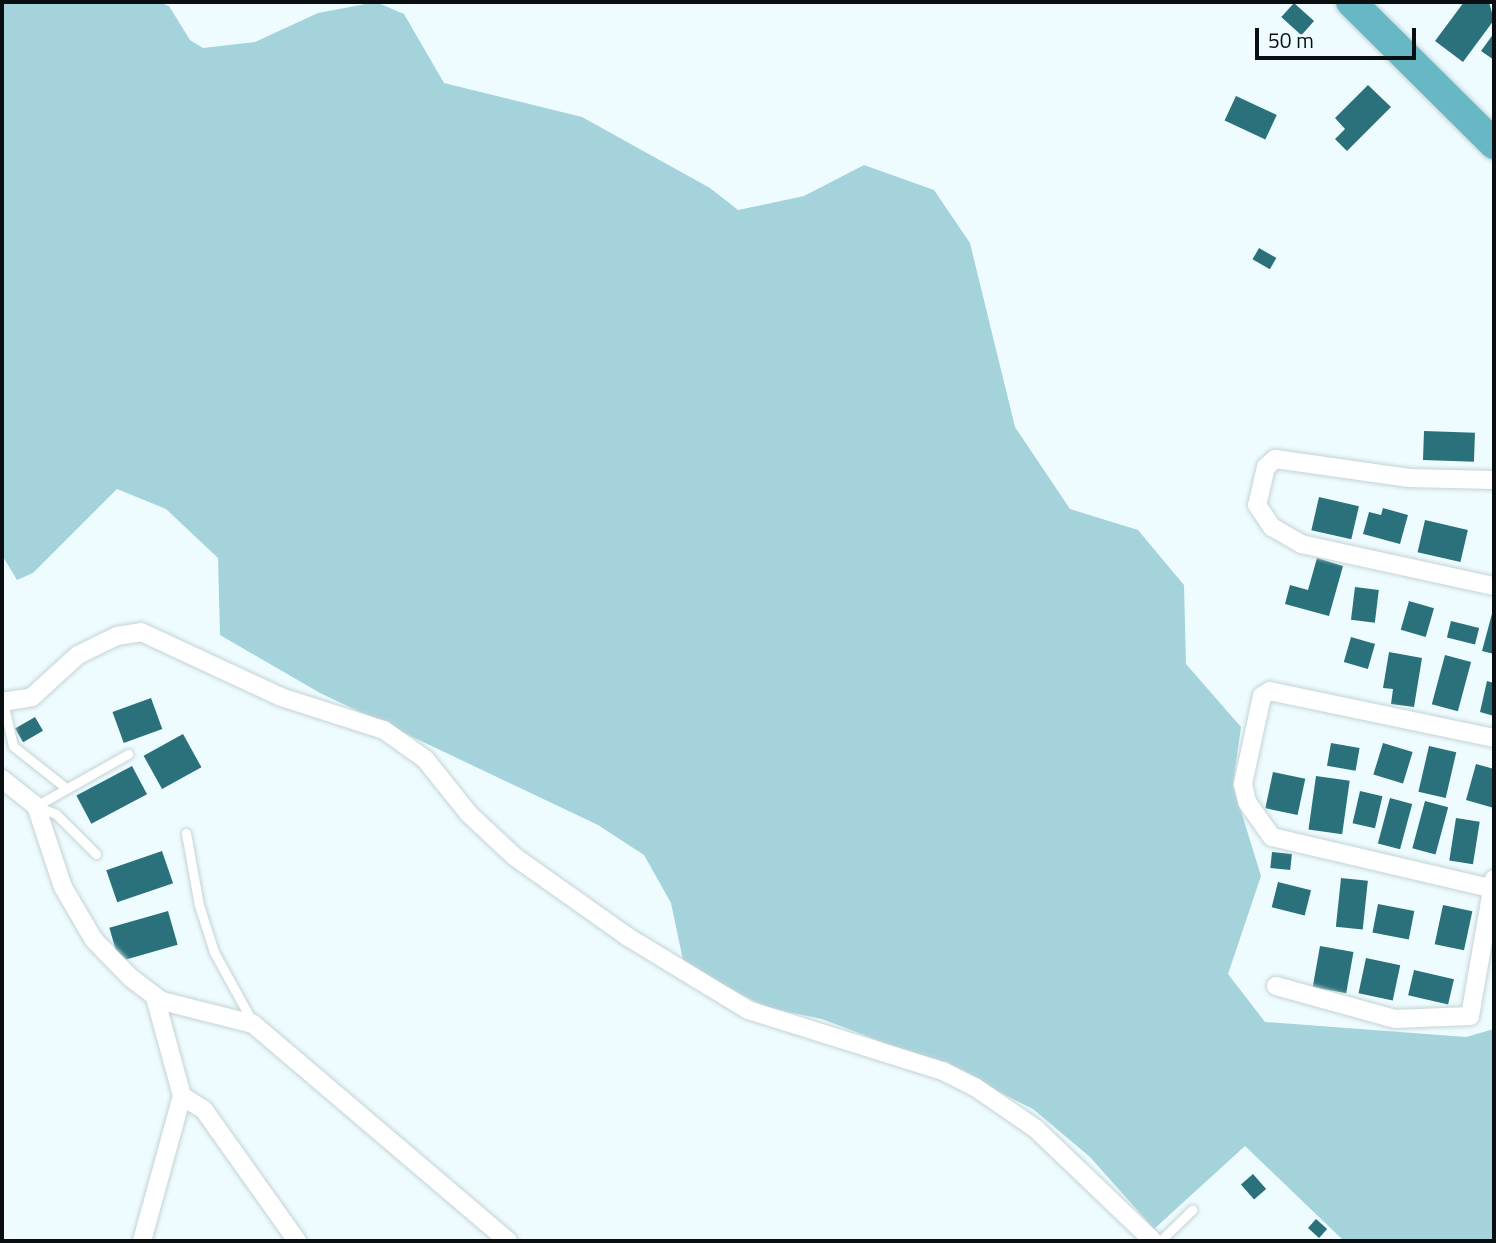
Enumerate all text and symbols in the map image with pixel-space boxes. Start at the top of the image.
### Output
scale bar [1258,14,1419,58]
text: 50 m [1268,24,1314,56]

